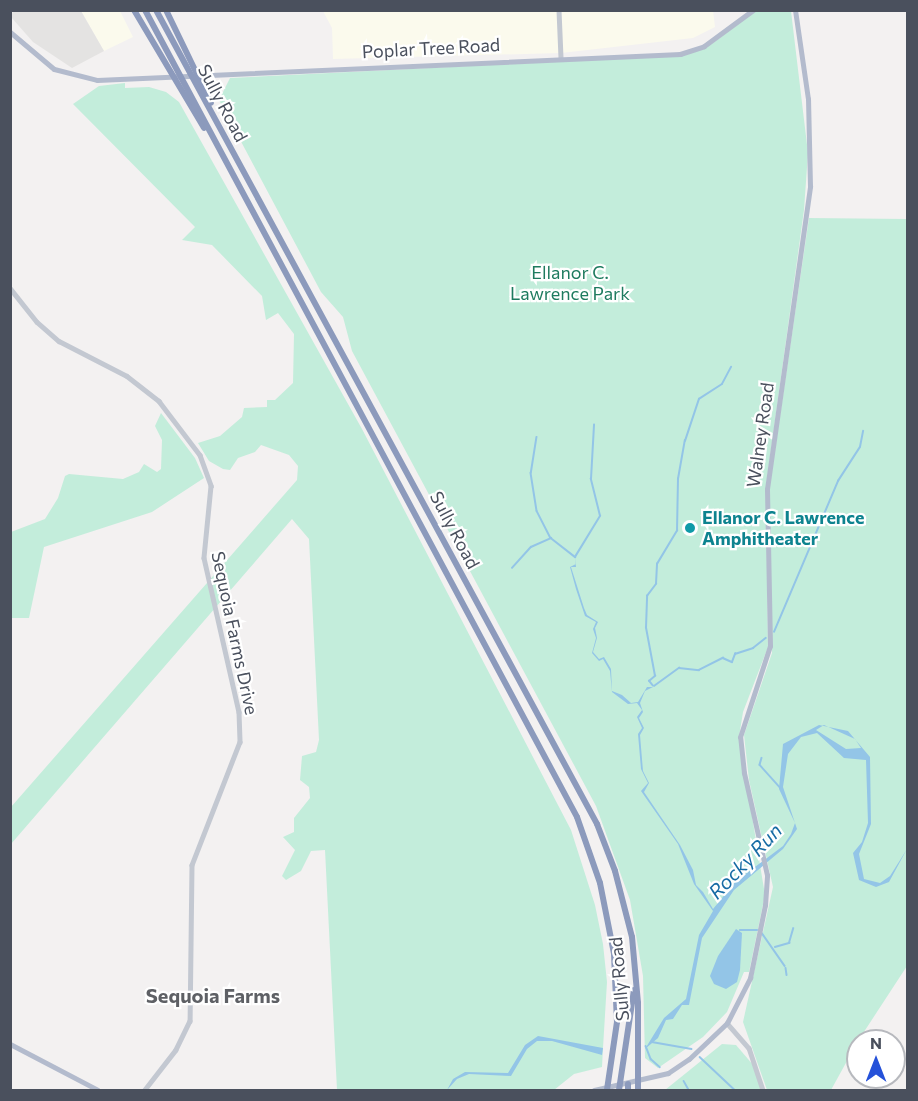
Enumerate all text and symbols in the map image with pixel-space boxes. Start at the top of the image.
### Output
street label: Poplar Tree Road [361,34,501,62]
street label: Sully Road [194,61,252,145]
park label: Ellanor C. Lawrence Park [510,262,630,304]
street label: Walney Road [742,381,778,489]
street label: Sully Road [426,488,484,572]
place label: Ellanor C. Lawrence Amphitheater [702,507,864,550]
marker: Ellanor C. Lawrence Amphitheater [683,521,697,535]
street label: Sequoia Farms Drive [207,549,263,717]
water label: Rocky Run [703,818,787,904]
street label: Sully Road [605,936,633,1022]
district label: Sequoia Farms [146,983,280,1007]
north arrow [846,1029,906,1089]
text: N [870,1033,882,1052]

